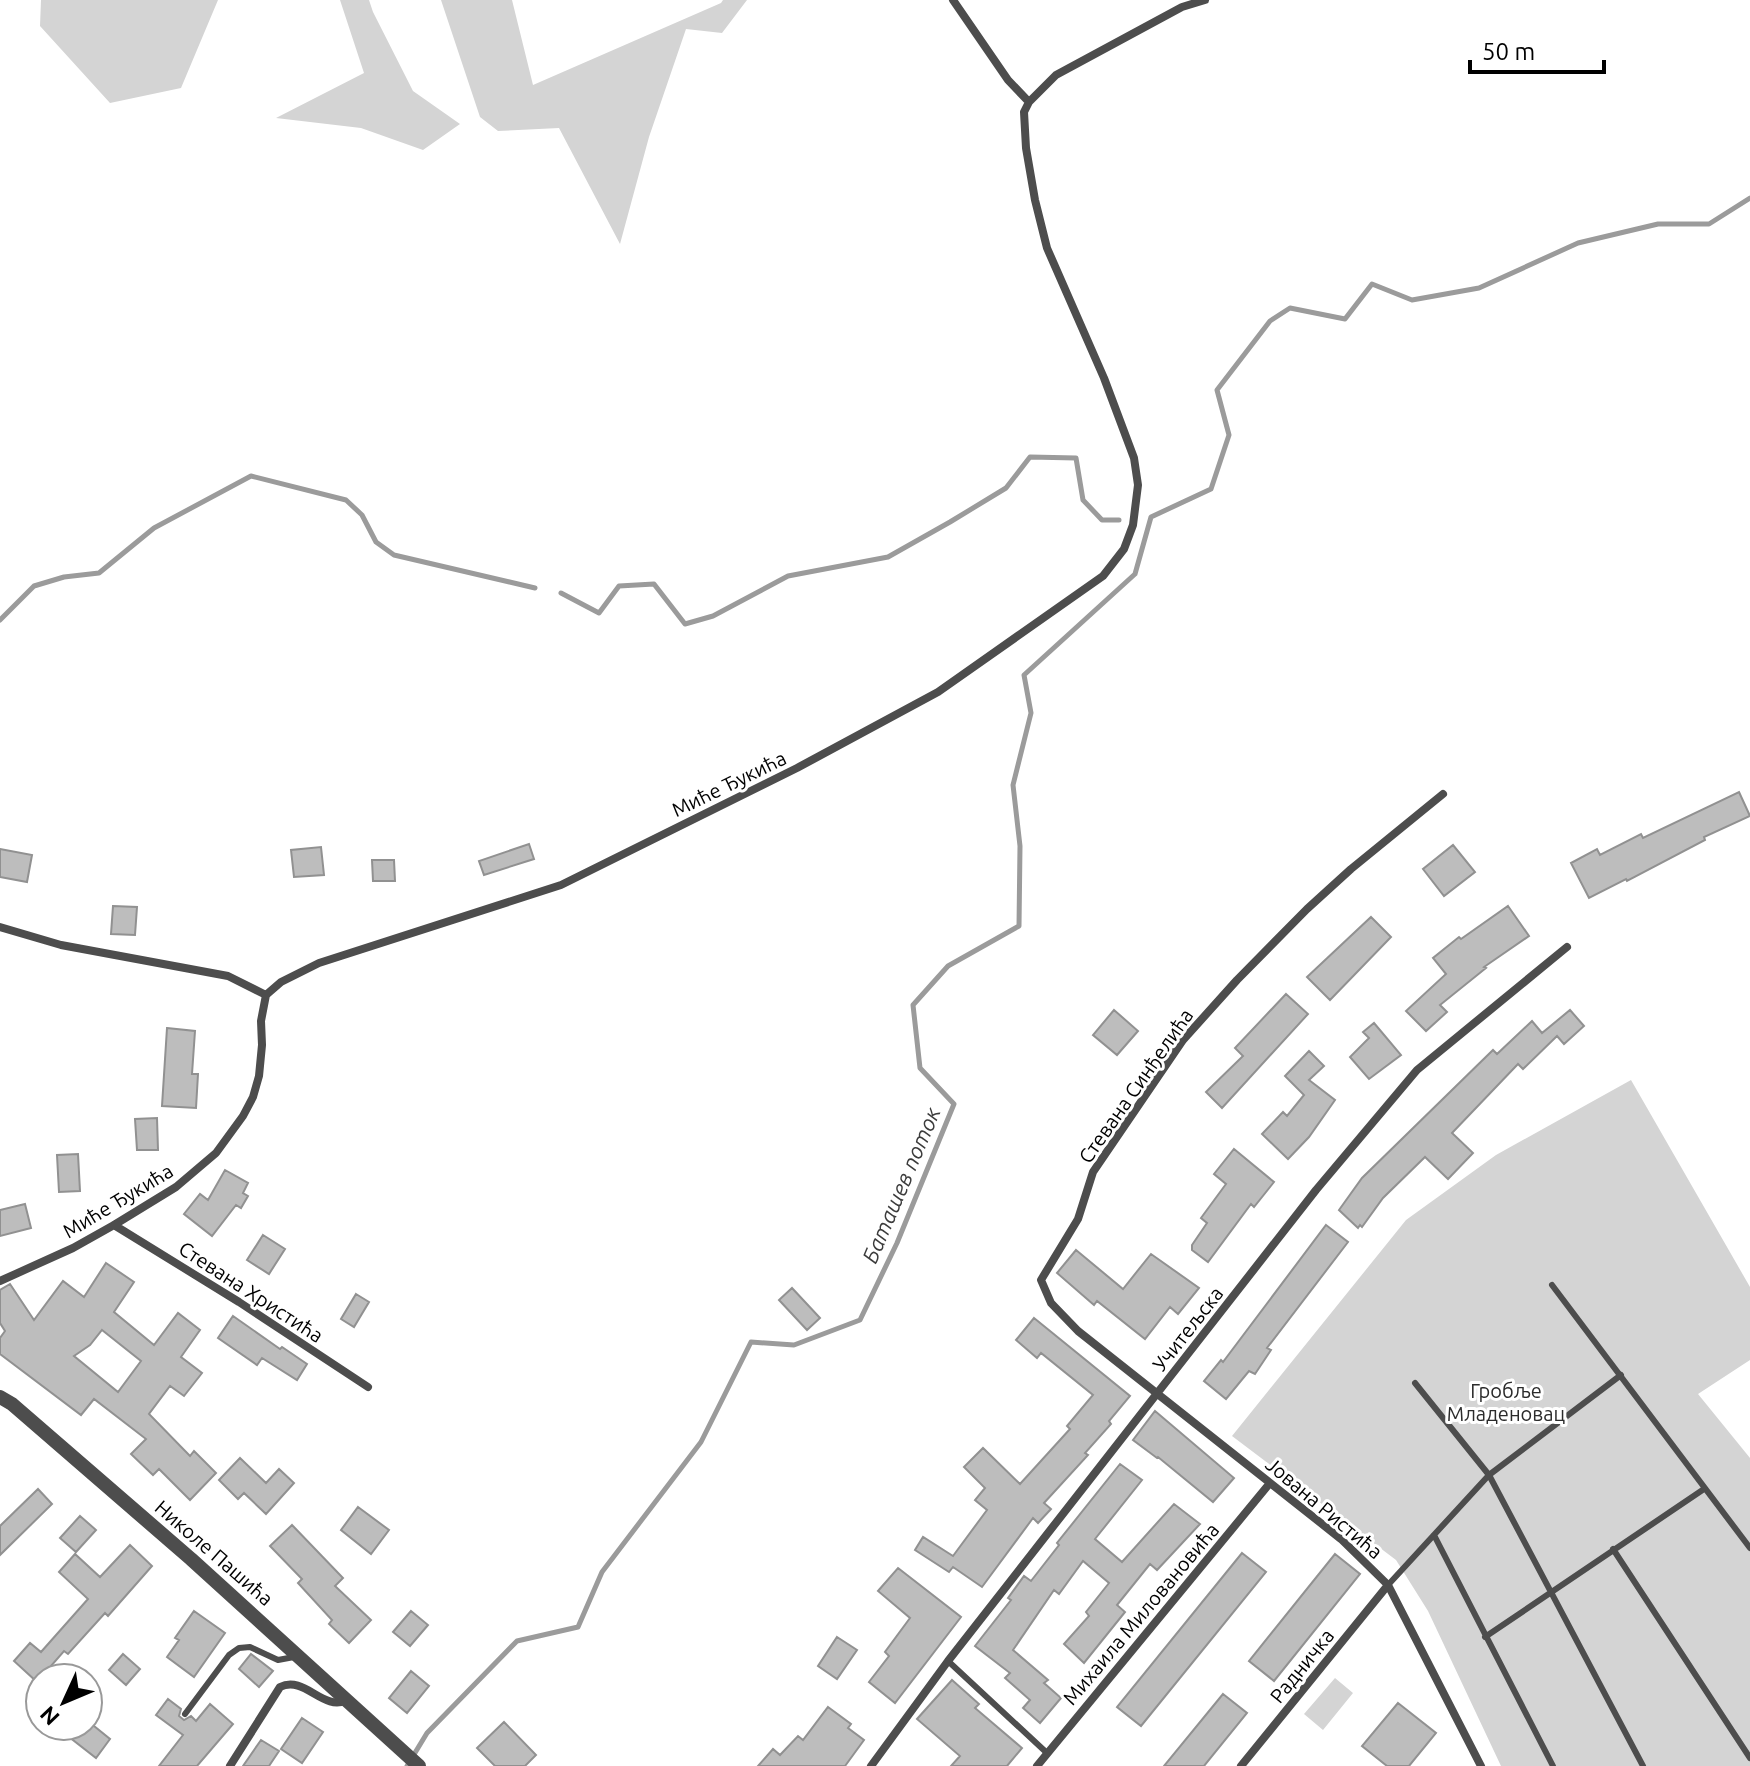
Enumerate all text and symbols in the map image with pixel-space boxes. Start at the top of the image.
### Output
scale bar [1470,24,1604,74]
text: 50 m [1482,38,1535,65]
street label: Миће Ђукића [668,746,790,821]
street label: Стевана Синђелића [1074,1004,1198,1167]
water label: Баташев поток [856,1102,945,1267]
street label: Миће Ђукића [58,1159,177,1242]
street label: Стевана Христића [175,1236,328,1347]
street label: Учитељска [1148,1282,1228,1375]
park label: Гробље Младеновац [1447,1379,1566,1425]
street label: Јована Ристића [1261,1452,1387,1563]
street label: Николе Пашића [151,1495,278,1610]
street label: Михаила Миловановића [1058,1518,1223,1709]
street label: Радничка [1265,1624,1338,1707]
north arrow [24,1662,104,1742]
text: N [35,1702,64,1731]

